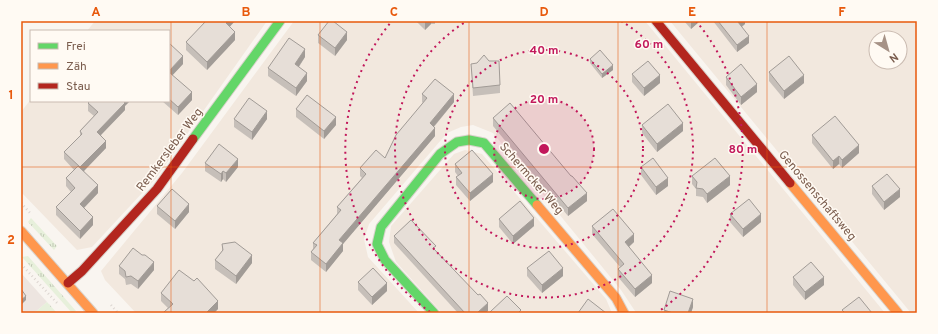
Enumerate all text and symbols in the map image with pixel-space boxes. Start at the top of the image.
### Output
text: A [91,5,101,21]
text: B [242,5,251,21]
text: C [390,5,398,21]
text: D [539,5,549,21]
text: E [688,5,696,21]
text: F [838,5,846,21]
legend [30,30,170,102]
north arrow [868,30,908,70]
text: 60 m [635,37,663,53]
text: Frei [66,39,86,55]
text: 40 m [529,43,559,59]
text: N [886,49,901,65]
text: Zäh [66,59,87,75]
text: Stau [66,79,91,95]
text: 1 [8,88,14,104]
text: 20 m [530,92,558,108]
street label: Remkersleber Weg [133,105,207,195]
street label: Schermcker Weg [495,140,567,218]
centre of rings [537,142,551,156]
text: 80 m [729,142,757,158]
street label: Genossenschaftsweg [774,147,860,245]
text: 2 [7,233,15,249]

